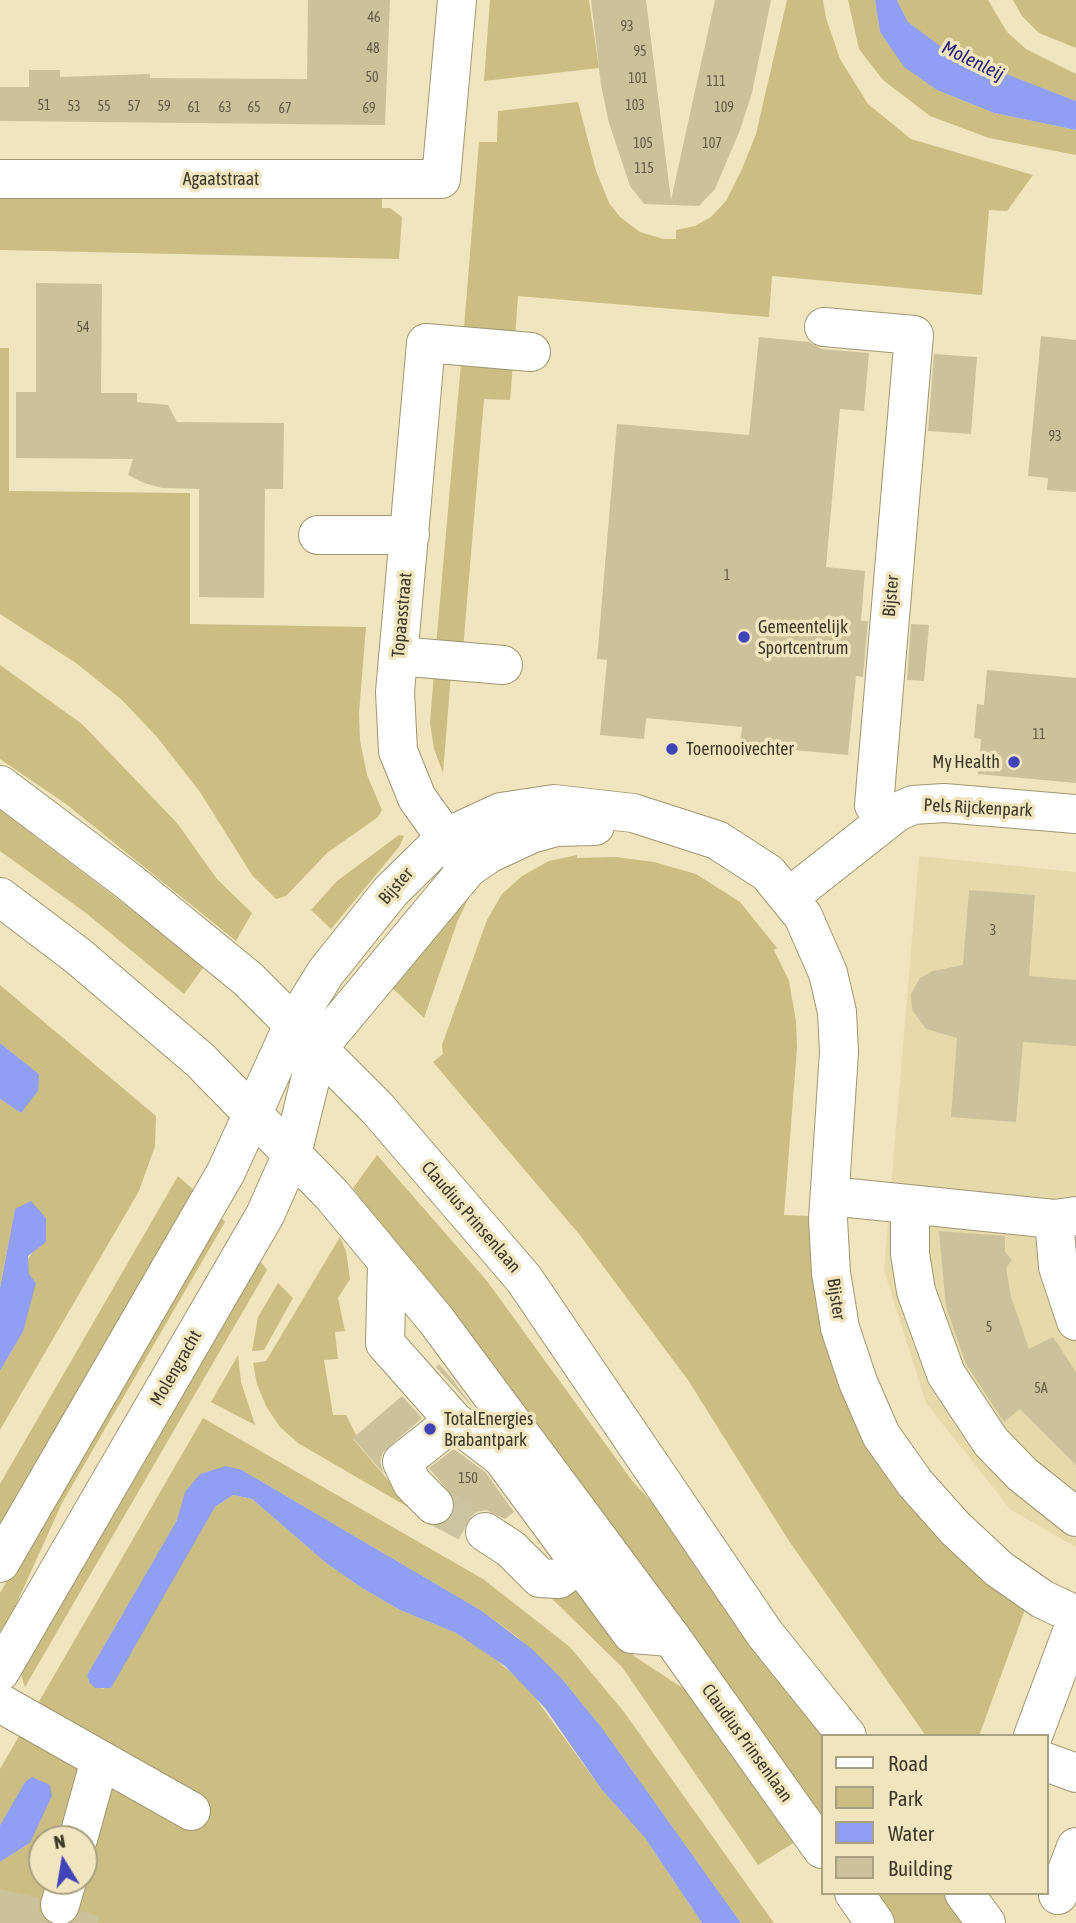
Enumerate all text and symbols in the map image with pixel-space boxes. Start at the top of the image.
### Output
house number: 46 [367,10,381,26]
house number: 93 [620,19,634,35]
water label: Molenleij [938,36,1008,86]
house number: 48 [366,41,380,57]
house number: 95 [633,44,647,60]
house number: 50 [365,70,379,86]
house number: 101 [628,71,648,87]
house number: 111 [706,74,726,90]
house number: 51 [37,98,51,114]
house number: 103 [625,98,645,114]
house number: 53 [67,99,81,115]
house number: 55 [97,99,111,115]
house number: 57 [127,99,141,115]
house number: 59 [157,99,171,115]
house number: 61 [187,100,201,116]
house number: 63 [218,100,232,116]
house number: 65 [247,100,261,116]
house number: 109 [714,100,734,116]
house number: 67 [278,101,292,117]
house number: 69 [362,101,376,117]
house number: 105 [633,136,653,152]
house number: 107 [702,136,722,152]
house number: 115 [634,161,654,177]
street label: Agaatstraat [183,168,259,190]
house number: 54 [76,320,90,336]
house number: 93 [1048,429,1062,445]
house number: 1 [724,568,730,584]
street label: Topaasstraat [388,572,416,658]
street label: Bijster [878,574,904,618]
place label: Gemeentelijk Sportcentrum [758,616,848,658]
marker: Gemeentelijk Sportcentrum [736,629,752,645]
house number: 11 [1032,727,1046,743]
place label: Toernooivechter [686,738,794,760]
marker: Toernooivechter [664,741,680,757]
place label: My Health [932,751,1000,773]
marker: My Health [1006,754,1022,770]
street label: Pels Rijckenpark [923,794,1033,822]
street label: Bijster [374,863,418,909]
house number: 3 [990,923,996,939]
street label: Claudius Prinsenlaan [417,1157,525,1277]
street label: Bijster [822,1277,850,1321]
house number: 5 [986,1320,992,1336]
street label: Molengracht [146,1326,206,1410]
house number: 5A [1034,1381,1048,1397]
place label: TotalEnergies Brabantpark [444,1408,533,1450]
marker: TotalEnergies Brabantpark [422,1421,438,1437]
house number: 150 [458,1471,478,1487]
street label: Claudius Prinsenlaan [697,1680,797,1806]
legend [820,1734,1048,1895]
text: Road [888,1751,928,1775]
text: Park [888,1786,923,1810]
text: Water [888,1821,934,1845]
north arrow [28,1825,98,1895]
text: N [52,1829,67,1853]
text: Building [888,1856,952,1880]

